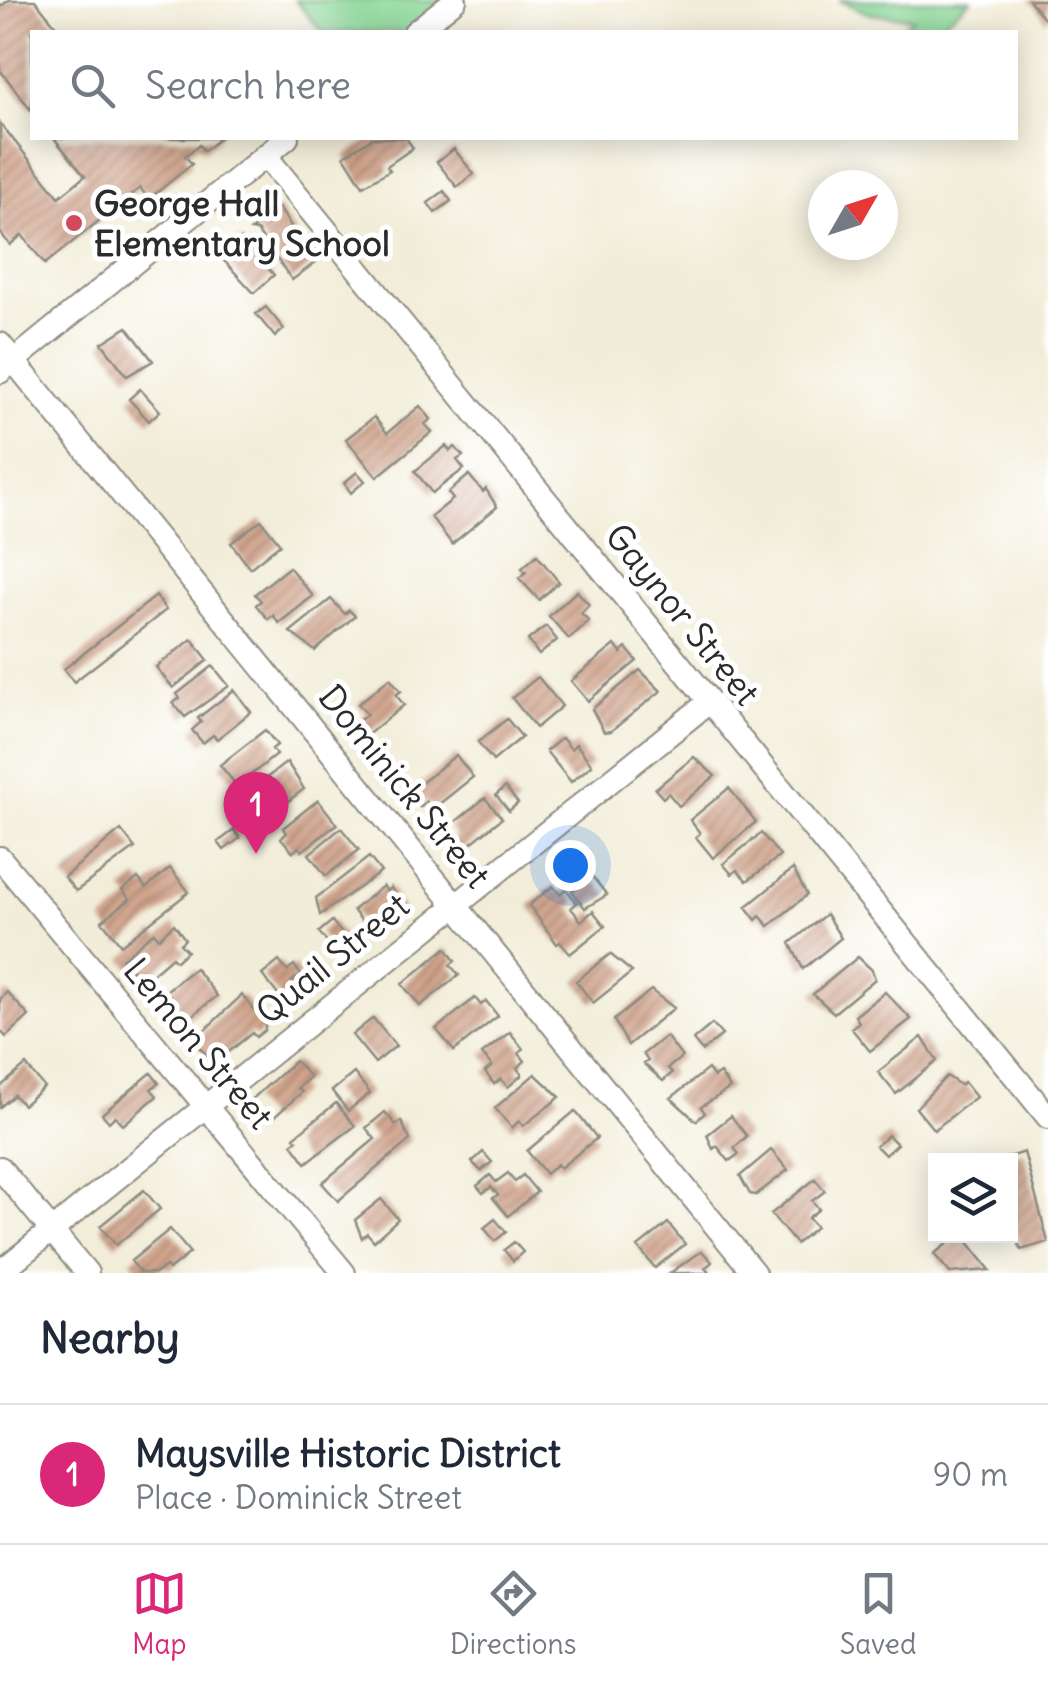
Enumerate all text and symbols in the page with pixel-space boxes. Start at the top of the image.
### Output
search box [30,30,1018,140]
icon: search [65,58,120,113]
text: Search here [145,62,351,109]
north arrow [808,170,898,260]
place label: George Hall Elementary School [94,181,390,265]
marker: George Hall Elementary School [63,212,85,234]
street label: Gaynor Street [596,514,770,714]
street label: Dominick Street [310,676,500,897]
pin: 1 [224,772,288,854]
your location [545,840,596,891]
street label: Quail Street [247,883,418,1033]
street label: Lemon Street [115,949,283,1137]
map controls [928,1153,1018,1243]
button: layers [928,1153,1018,1243]
text: Nearby [40,1312,179,1364]
text: Maysville Historic District [135,1430,561,1477]
text: 1 [66,1454,79,1495]
text: 90 m [933,1454,1008,1495]
text: Place · Dominick Street [135,1477,462,1518]
tab: Map [132,1566,187,1662]
tab: Directions [450,1566,576,1662]
tab: Saved [840,1566,916,1662]

